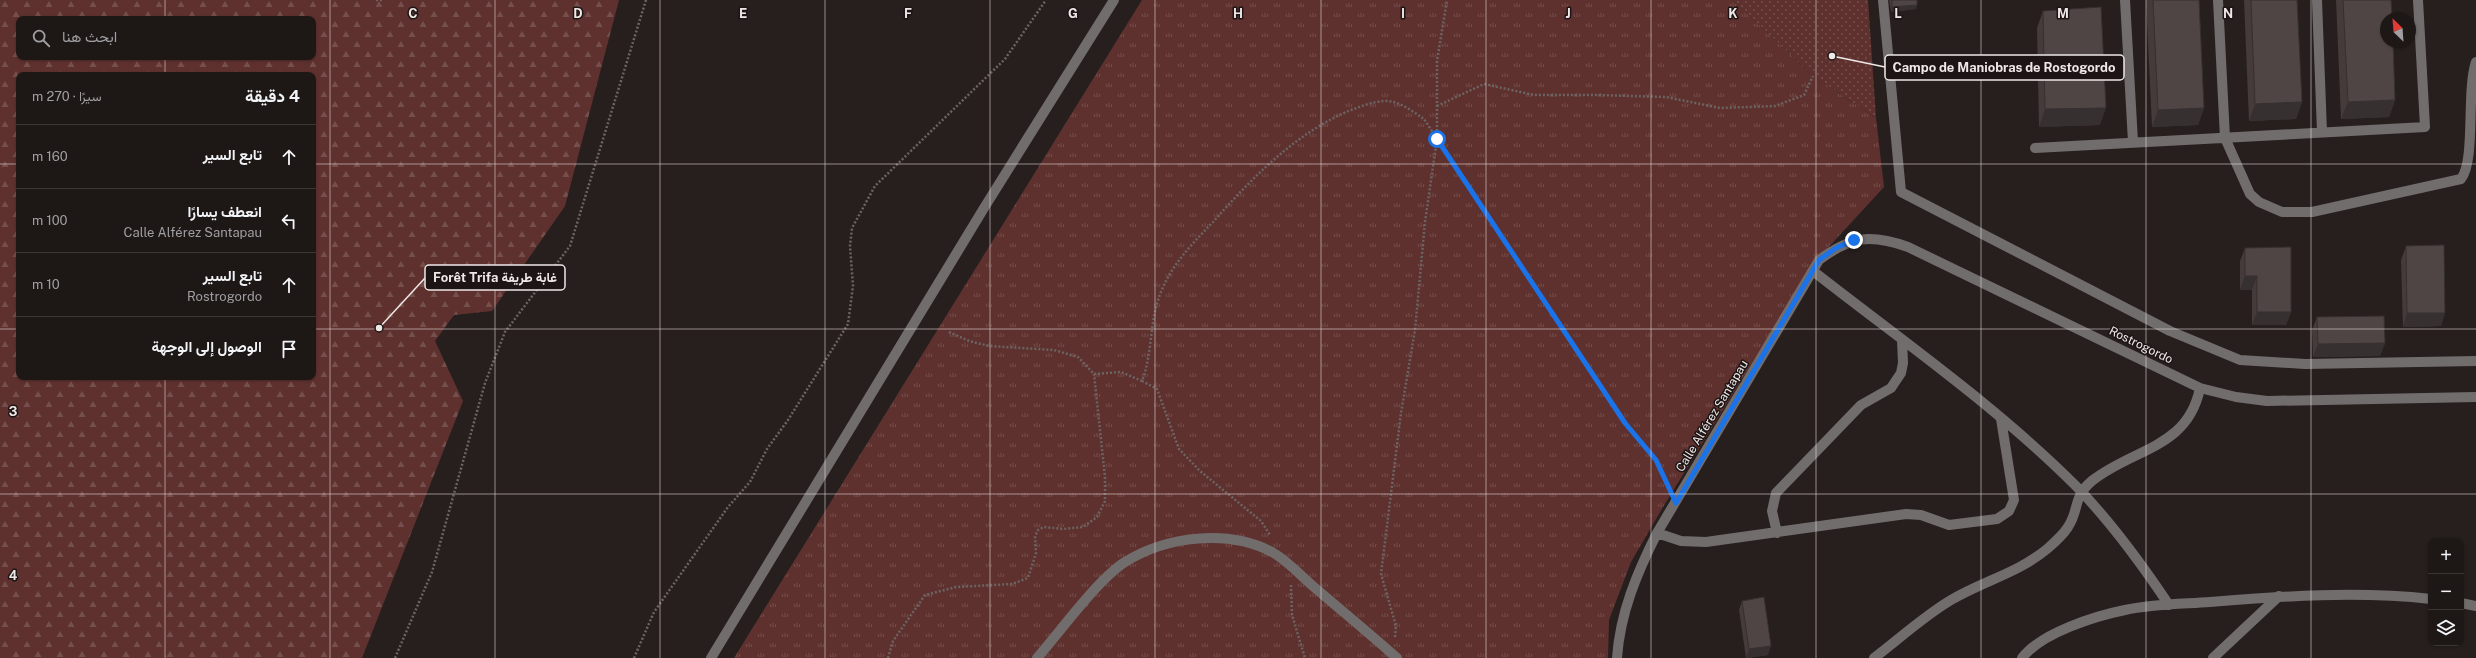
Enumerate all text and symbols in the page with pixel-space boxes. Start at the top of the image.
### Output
text: C [408,6,418,21]
text: D [573,6,583,21]
text: E [739,6,747,21]
text: F [904,6,912,21]
text: G [1068,6,1078,21]
text: H [1233,6,1243,21]
text: I [1401,6,1405,21]
text: J [1565,6,1571,21]
text: K [1728,6,1738,21]
text: L [1894,6,1902,21]
text: M [2057,6,2069,21]
text: N [2223,6,2233,21]
north arrow [2380,12,2416,48]
search box [16,16,316,60]
icon: search [30,27,52,49]
text: ابحث هنا [62,28,117,45]
callout: Campo de Maniobras de Rostogordo [1885,55,2124,80]
text: Campo de Maniobras de Rostogordo [1893,60,2115,75]
text: 4 دقيقة [245,86,300,106]
text: سيرًا · 270 m [32,89,101,104]
route start [1428,130,1446,148]
text: تابع السير [203,146,262,163]
icon: ahead [278,146,300,168]
text: 160 m [32,149,68,164]
text: انعطف يسارًا [188,203,262,220]
icon: left [278,210,300,232]
text: 100 m [32,213,68,228]
text: Calle Alférez Santapau [124,225,262,240]
route end [1845,231,1863,249]
callout: Forêt Trifa غابة طريفة [425,265,565,290]
text: تابع السير [203,267,262,284]
text: Forêt Trifa غابة طريفة [433,270,557,286]
icon: ahead [278,274,300,296]
text: 10 m [32,277,60,292]
text: Rostrogordo [187,289,262,304]
street label: Rostrogordo [2107,324,2175,367]
text: الوصول إلى الوجهة [152,338,262,355]
icon: arrive [278,338,300,360]
street label: Calle Alférez Santapau [1673,358,1751,474]
text: 3 [9,404,18,419]
map controls [2428,538,2464,646]
button: + [2428,538,2464,574]
text: 4 [9,568,18,583]
button: − [2428,574,2464,610]
button: layers [2428,610,2464,646]

